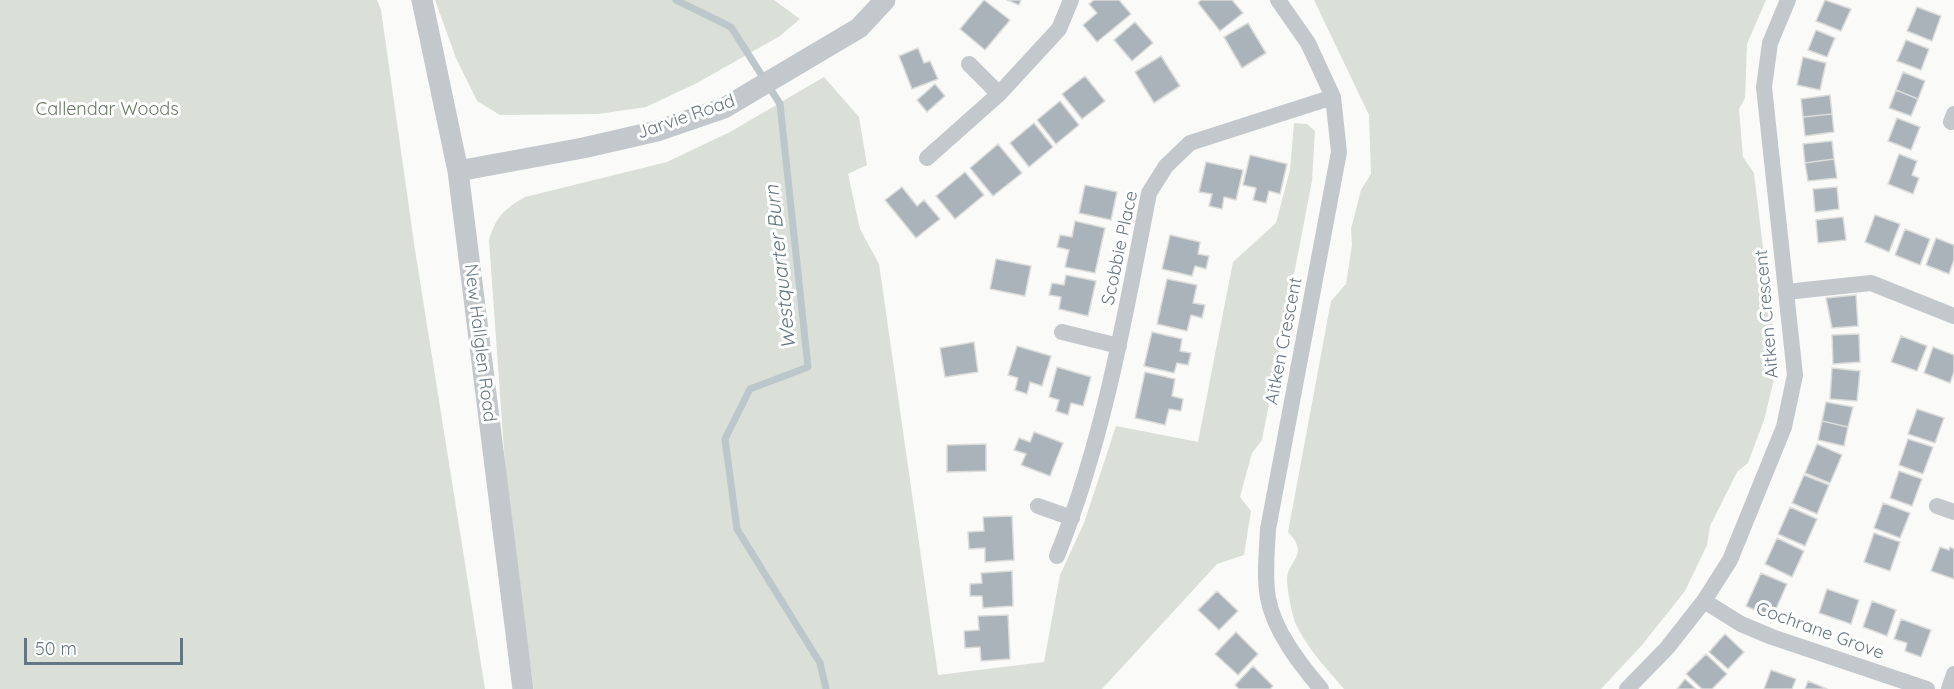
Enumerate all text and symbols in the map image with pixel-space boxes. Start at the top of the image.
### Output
street label: Jarvie Road [634,90,738,144]
park label: Callendar Woods [35,99,179,121]
water label: Westquarter Burn [760,184,802,350]
street label: Scobbie Place [1097,189,1143,307]
street label: Aitken Crescent [1751,249,1783,379]
street label: New Hallglen Road [460,263,500,423]
street label: Aitken Crescent [1261,276,1307,406]
street label: Cochrane Grove [1753,598,1887,664]
scale bar [27,626,186,664]
text: 50 m [35,637,77,660]

